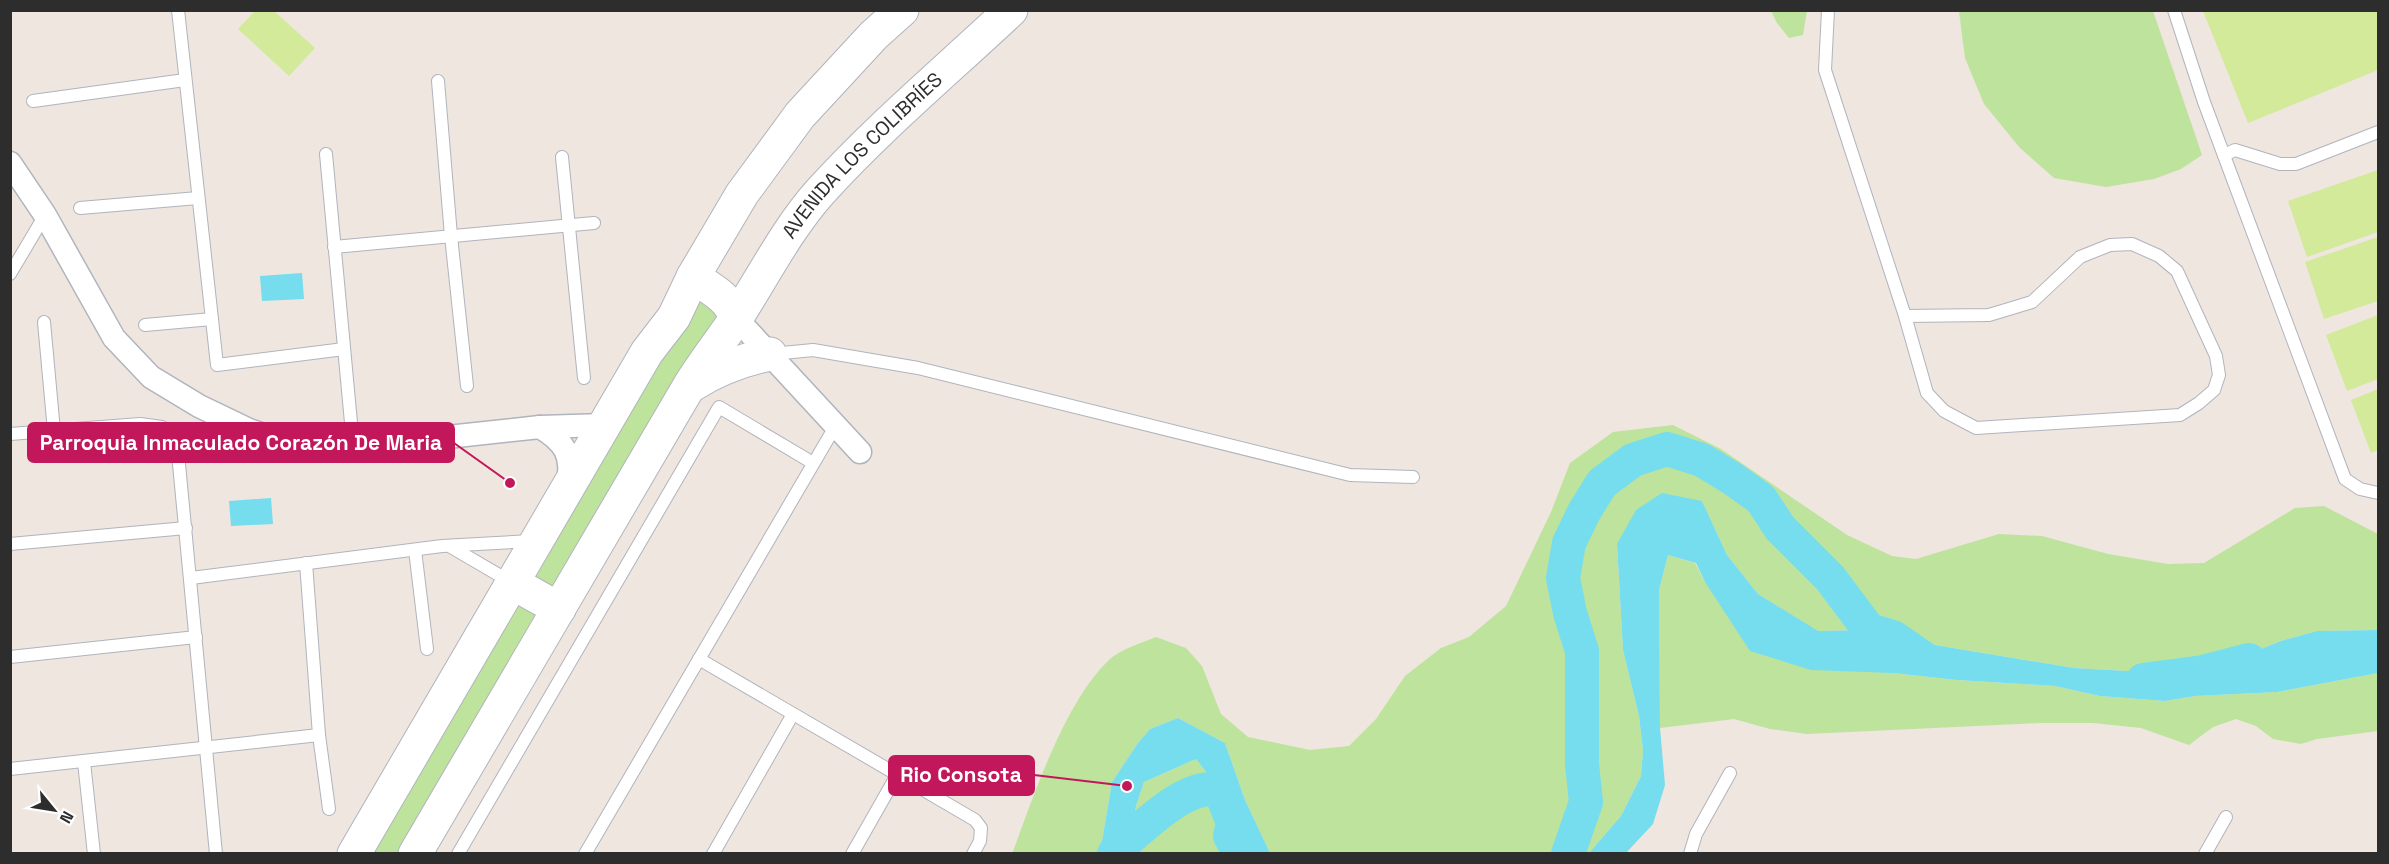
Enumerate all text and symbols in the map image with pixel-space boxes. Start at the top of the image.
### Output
street label: AVENIDA LOS COLIBRÍES [776,66,948,243]
callout: Parroquia Inmaculado Corazón De Maria [28,423,454,462]
text: Parroquia Inmaculado Corazón De Maria [40,429,442,456]
callout: Rio Consota [889,756,1034,795]
text: Rio Consota [900,761,1022,788]
north arrow [24,780,84,840]
text: N [55,807,78,827]

